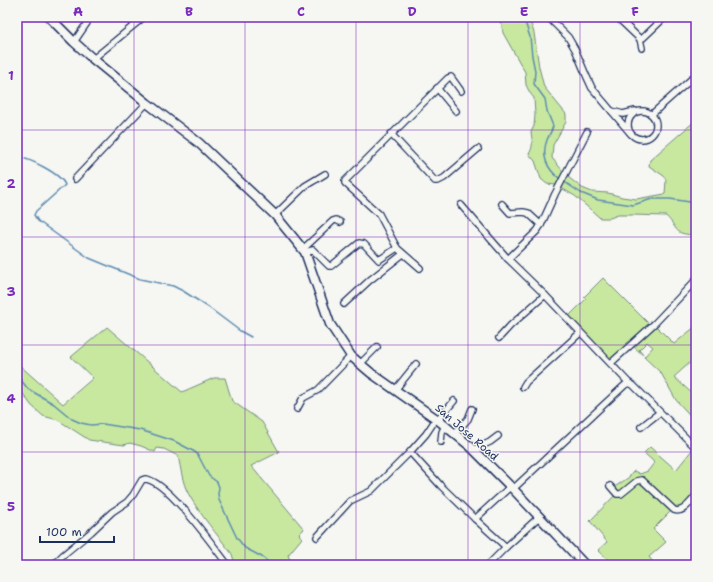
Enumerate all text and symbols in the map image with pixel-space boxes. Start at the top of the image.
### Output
text: A [73,3,83,20]
text: B [185,3,193,20]
text: C [297,3,305,20]
text: D [407,3,417,20]
text: E [520,3,529,20]
text: F [631,3,639,20]
text: 1 [8,67,14,84]
text: 2 [6,175,16,192]
text: 3 [6,283,16,300]
text: 4 [6,390,16,407]
street label: San Jose Road [432,401,501,464]
text: 5 [7,498,15,515]
scale bar [40,518,114,544]
text: 100 m [46,524,82,540]

